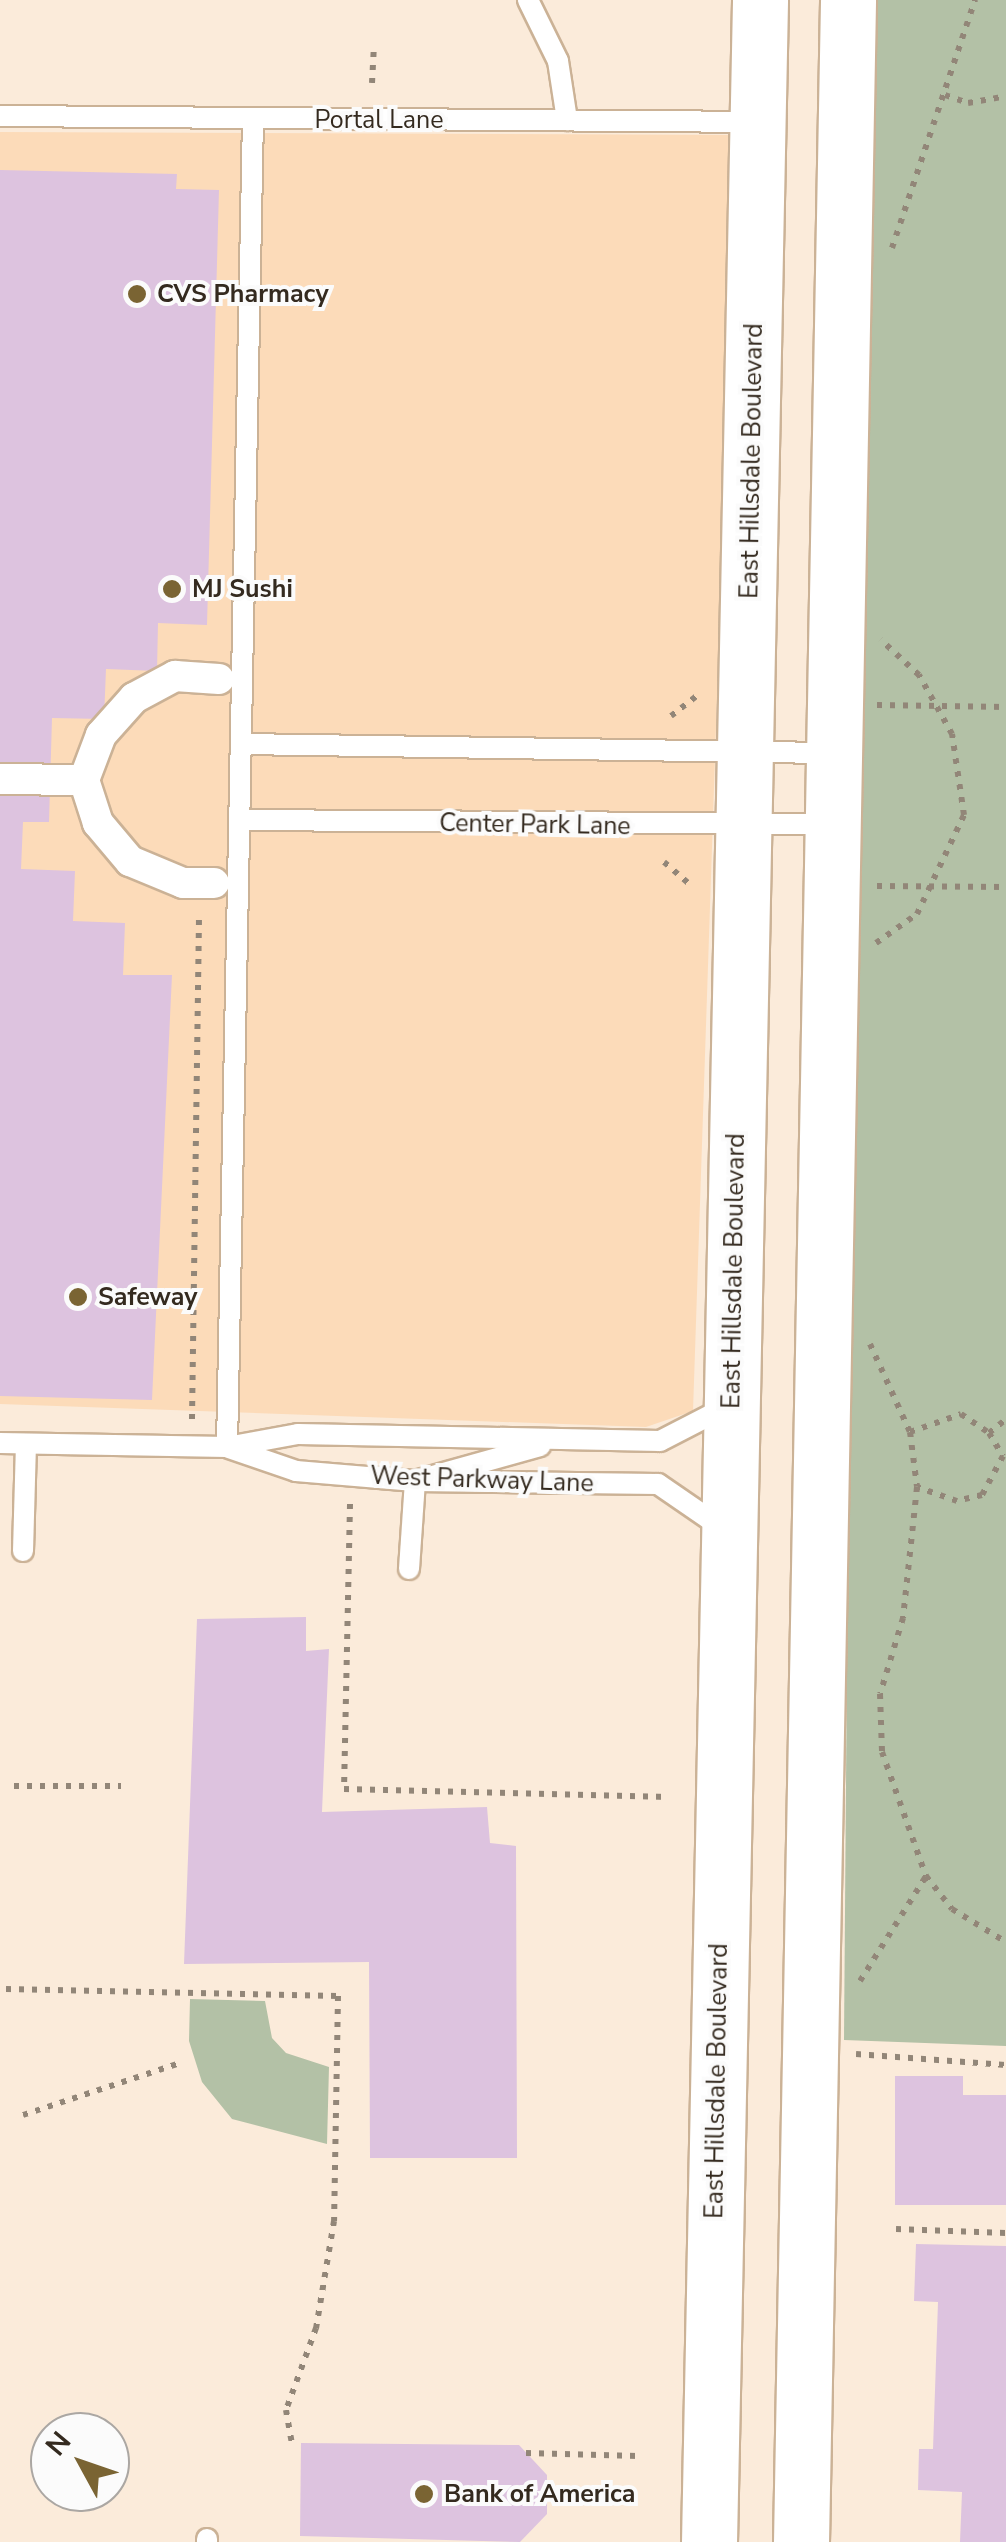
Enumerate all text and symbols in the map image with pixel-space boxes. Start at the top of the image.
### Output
street label: Portal Lane [315,105,443,135]
place label: CVS Pharmacy [157,279,329,309]
marker: CVS Pharmacy [126,283,148,305]
street label: East Hillsdale Boulevard [735,323,769,599]
place label: MJ Sushi [192,574,293,604]
marker: MJ Sushi [161,578,183,600]
street label: Center Park Lane [439,808,631,842]
street label: East Hillsdale Boulevard [717,1133,751,1409]
place label: Safeway [98,1282,197,1312]
marker: Safeway [67,1286,89,1308]
street label: West Parkway Lane [370,1461,594,1499]
street label: East Hillsdale Boulevard [700,1943,734,2219]
north arrow [30,2412,130,2512]
text: N [37,2424,80,2464]
place label: Bank of America [444,2479,635,2509]
marker: Bank of America [413,2483,435,2505]

